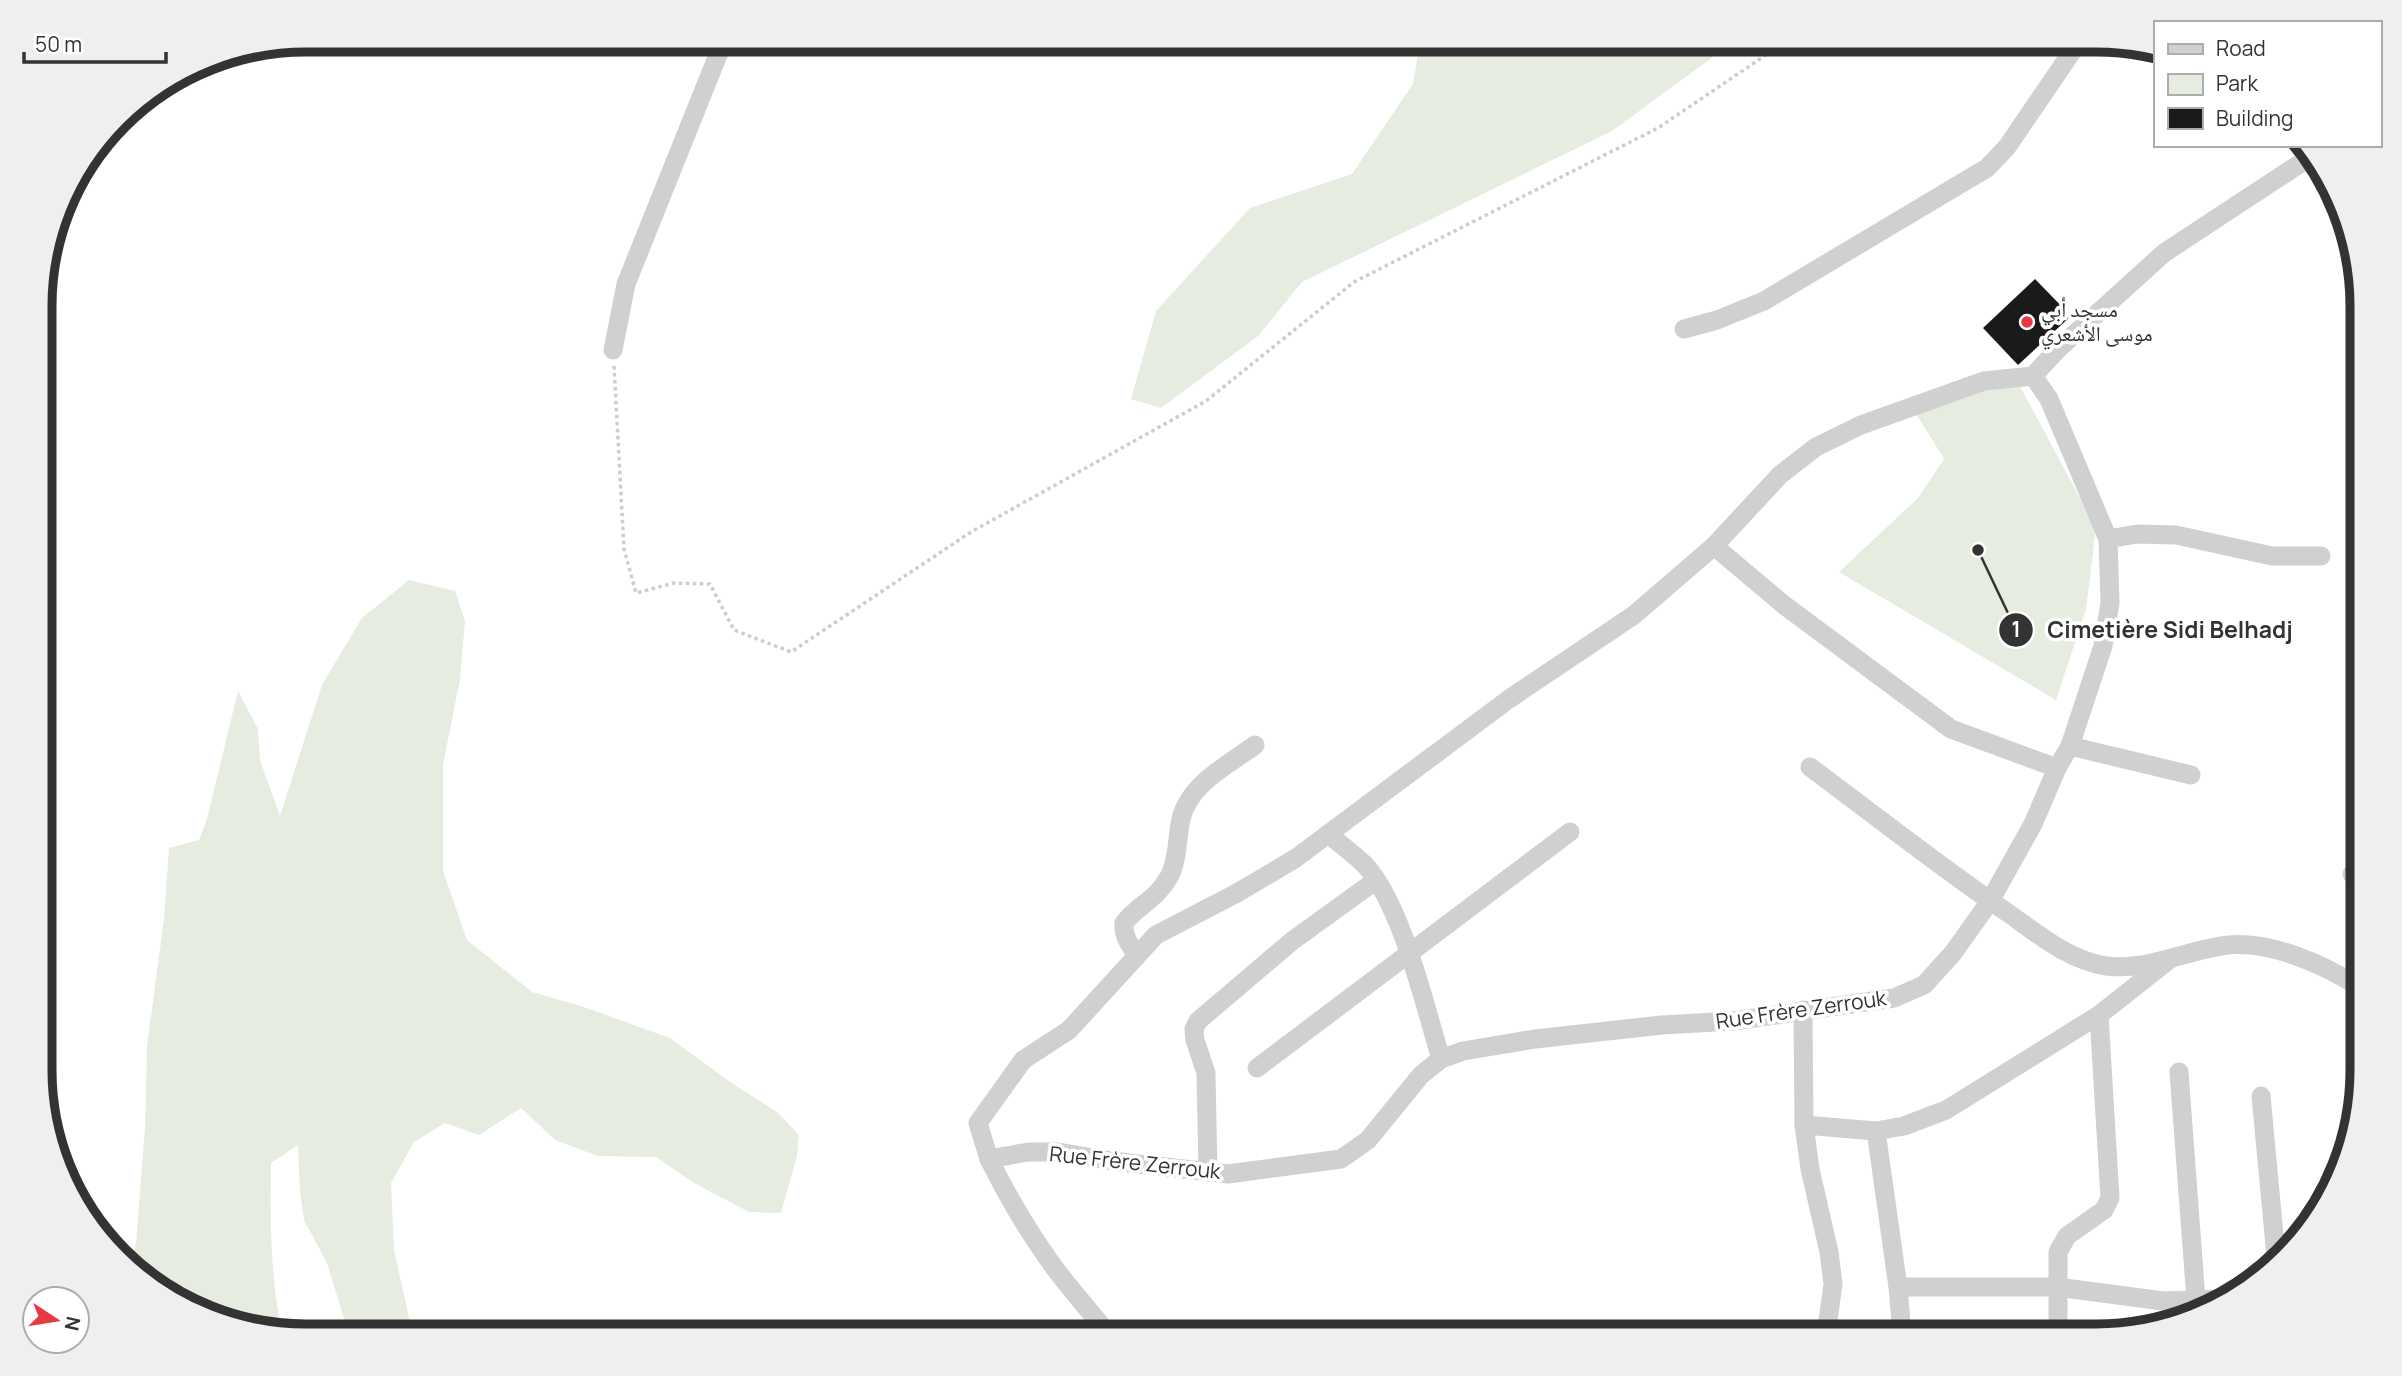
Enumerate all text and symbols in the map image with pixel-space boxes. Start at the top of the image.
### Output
scale bar [24,21,166,65]
legend [2154,21,2381,147]
text: 50 m [35,30,82,58]
text: Road [2216,34,2266,62]
text: Park [2216,69,2258,97]
text: Building [2216,104,2293,132]
place label: مسجد أبي موسى الأشعري [2041,295,2153,350]
marker: مسجد أبي موسى الأشعري [2019,314,2035,330]
callout: Cimetière Sidi Belhadj [1998,608,2307,652]
text: Cimetière Sidi Belhadj [2047,613,2293,645]
text: 1 [2011,615,2021,643]
street label: Rue Frère Zerrouk [1714,983,1888,1035]
street label: Rue Frère Zerrouk [1048,1139,1223,1185]
north arrow [21,1285,91,1355]
text: N [58,1314,87,1333]

